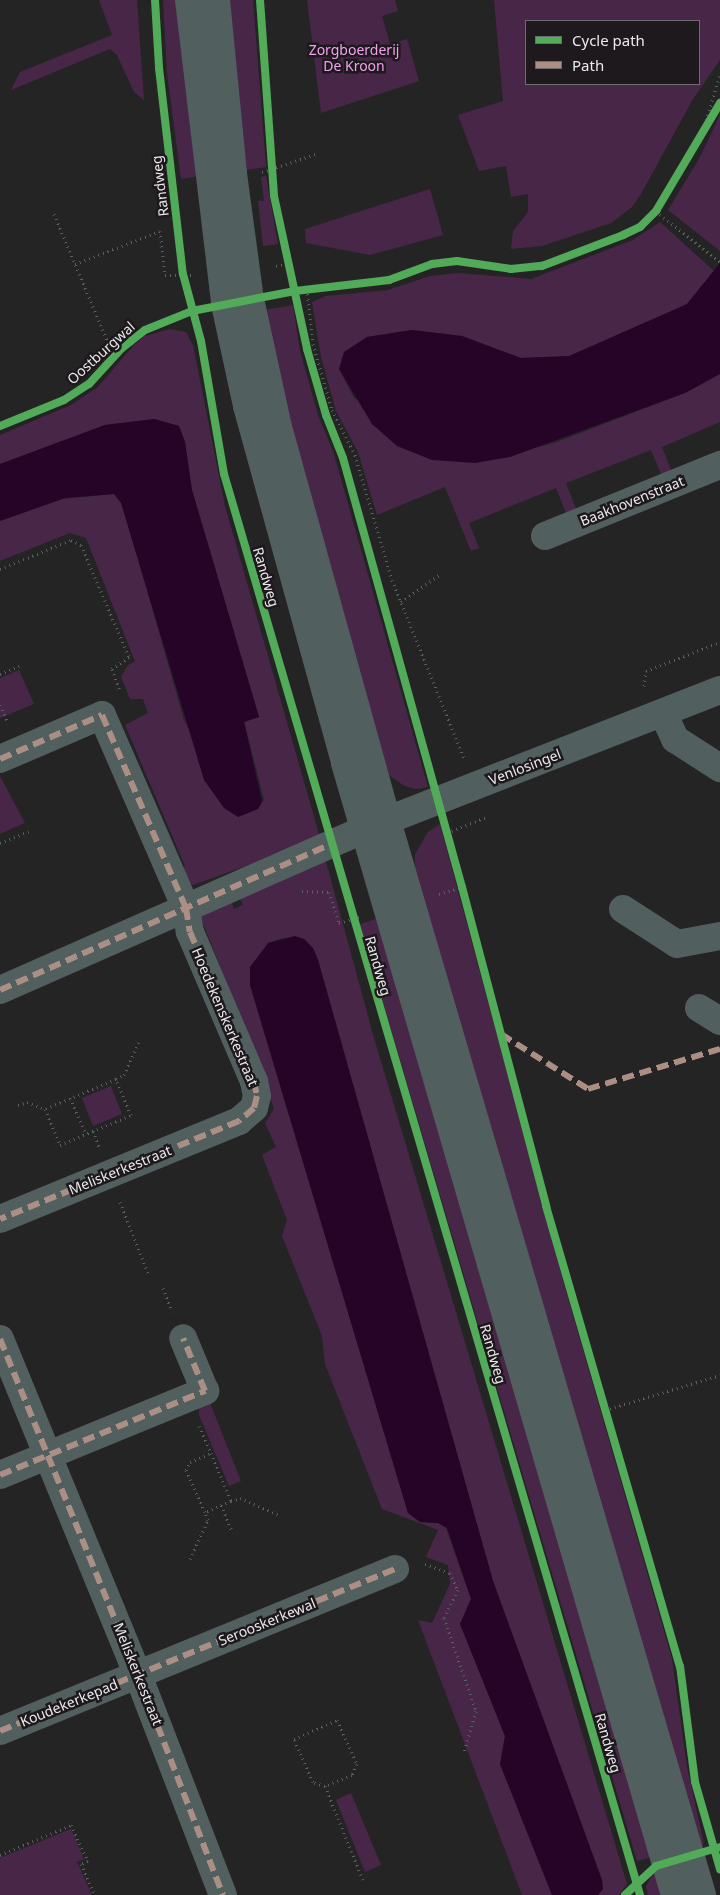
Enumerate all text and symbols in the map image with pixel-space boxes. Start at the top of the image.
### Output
legend [525,20,700,85]
text: Cycle path [572,30,645,50]
park label: Zorgboerderij De Kroon [309,42,399,74]
text: Path [572,55,604,75]
street label: Randweg [148,155,172,217]
street label: Oostburgwal [64,318,138,388]
street label: Baakhovenstraat [577,472,687,530]
street label: Randweg [249,545,283,609]
street label: Venlosingel [487,746,563,788]
street label: Randweg [361,934,395,998]
street label: Hoedekenskerkestraat [188,945,262,1089]
street label: Meliskerkestraat [66,1142,174,1198]
street label: Randweg [476,1322,510,1386]
street label: Serooskerkewal [216,1595,318,1649]
street label: Meliskerkestraat [110,1620,166,1728]
street label: Koudekerkepad [18,1676,120,1730]
street label: Randweg [591,1711,625,1775]

